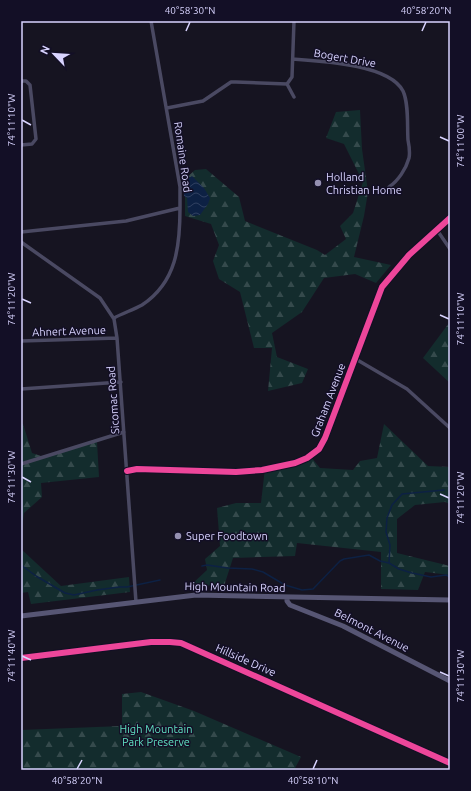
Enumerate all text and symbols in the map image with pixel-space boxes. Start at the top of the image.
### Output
text: 40°58'30"N [165,5,215,16]
text: 40°58'20"N [401,5,451,16]
north arrow [34,34,74,74]
text: N [38,44,52,56]
street label: Bogert Drive [313,47,377,69]
text: 74°11'10"W [6,94,17,146]
text: 74°11'00"W [455,115,466,167]
street label: Romaine Road [172,121,194,193]
place label: Holland Christian Home [326,171,402,196]
marker: Holland Christian Home [313,178,323,188]
text: 74°11'20"W [6,273,17,325]
text: 74°11'10"W [455,293,466,345]
street label: Ahnert Avenue [32,324,106,338]
street label: Graham Avenue [308,361,348,439]
street label: Sicomac Road [105,366,121,434]
text: 74°11'30"W [6,451,17,503]
text: 74°11'20"W [455,472,466,524]
place label: Super Foodtown [186,530,268,542]
marker: Super Foodtown [173,531,183,541]
street label: High Mountain Road [184,580,286,594]
street label: Belmont Avenue [333,606,411,654]
text: 74°11'40"W [6,630,17,682]
street label: Hillside Drive [214,641,278,679]
text: 74°11'30"W [455,650,466,702]
park label: High Mountain Park Preserve [120,723,192,748]
text: 40°58'20"N [52,775,102,786]
text: 40°58'10"N [288,775,338,786]

